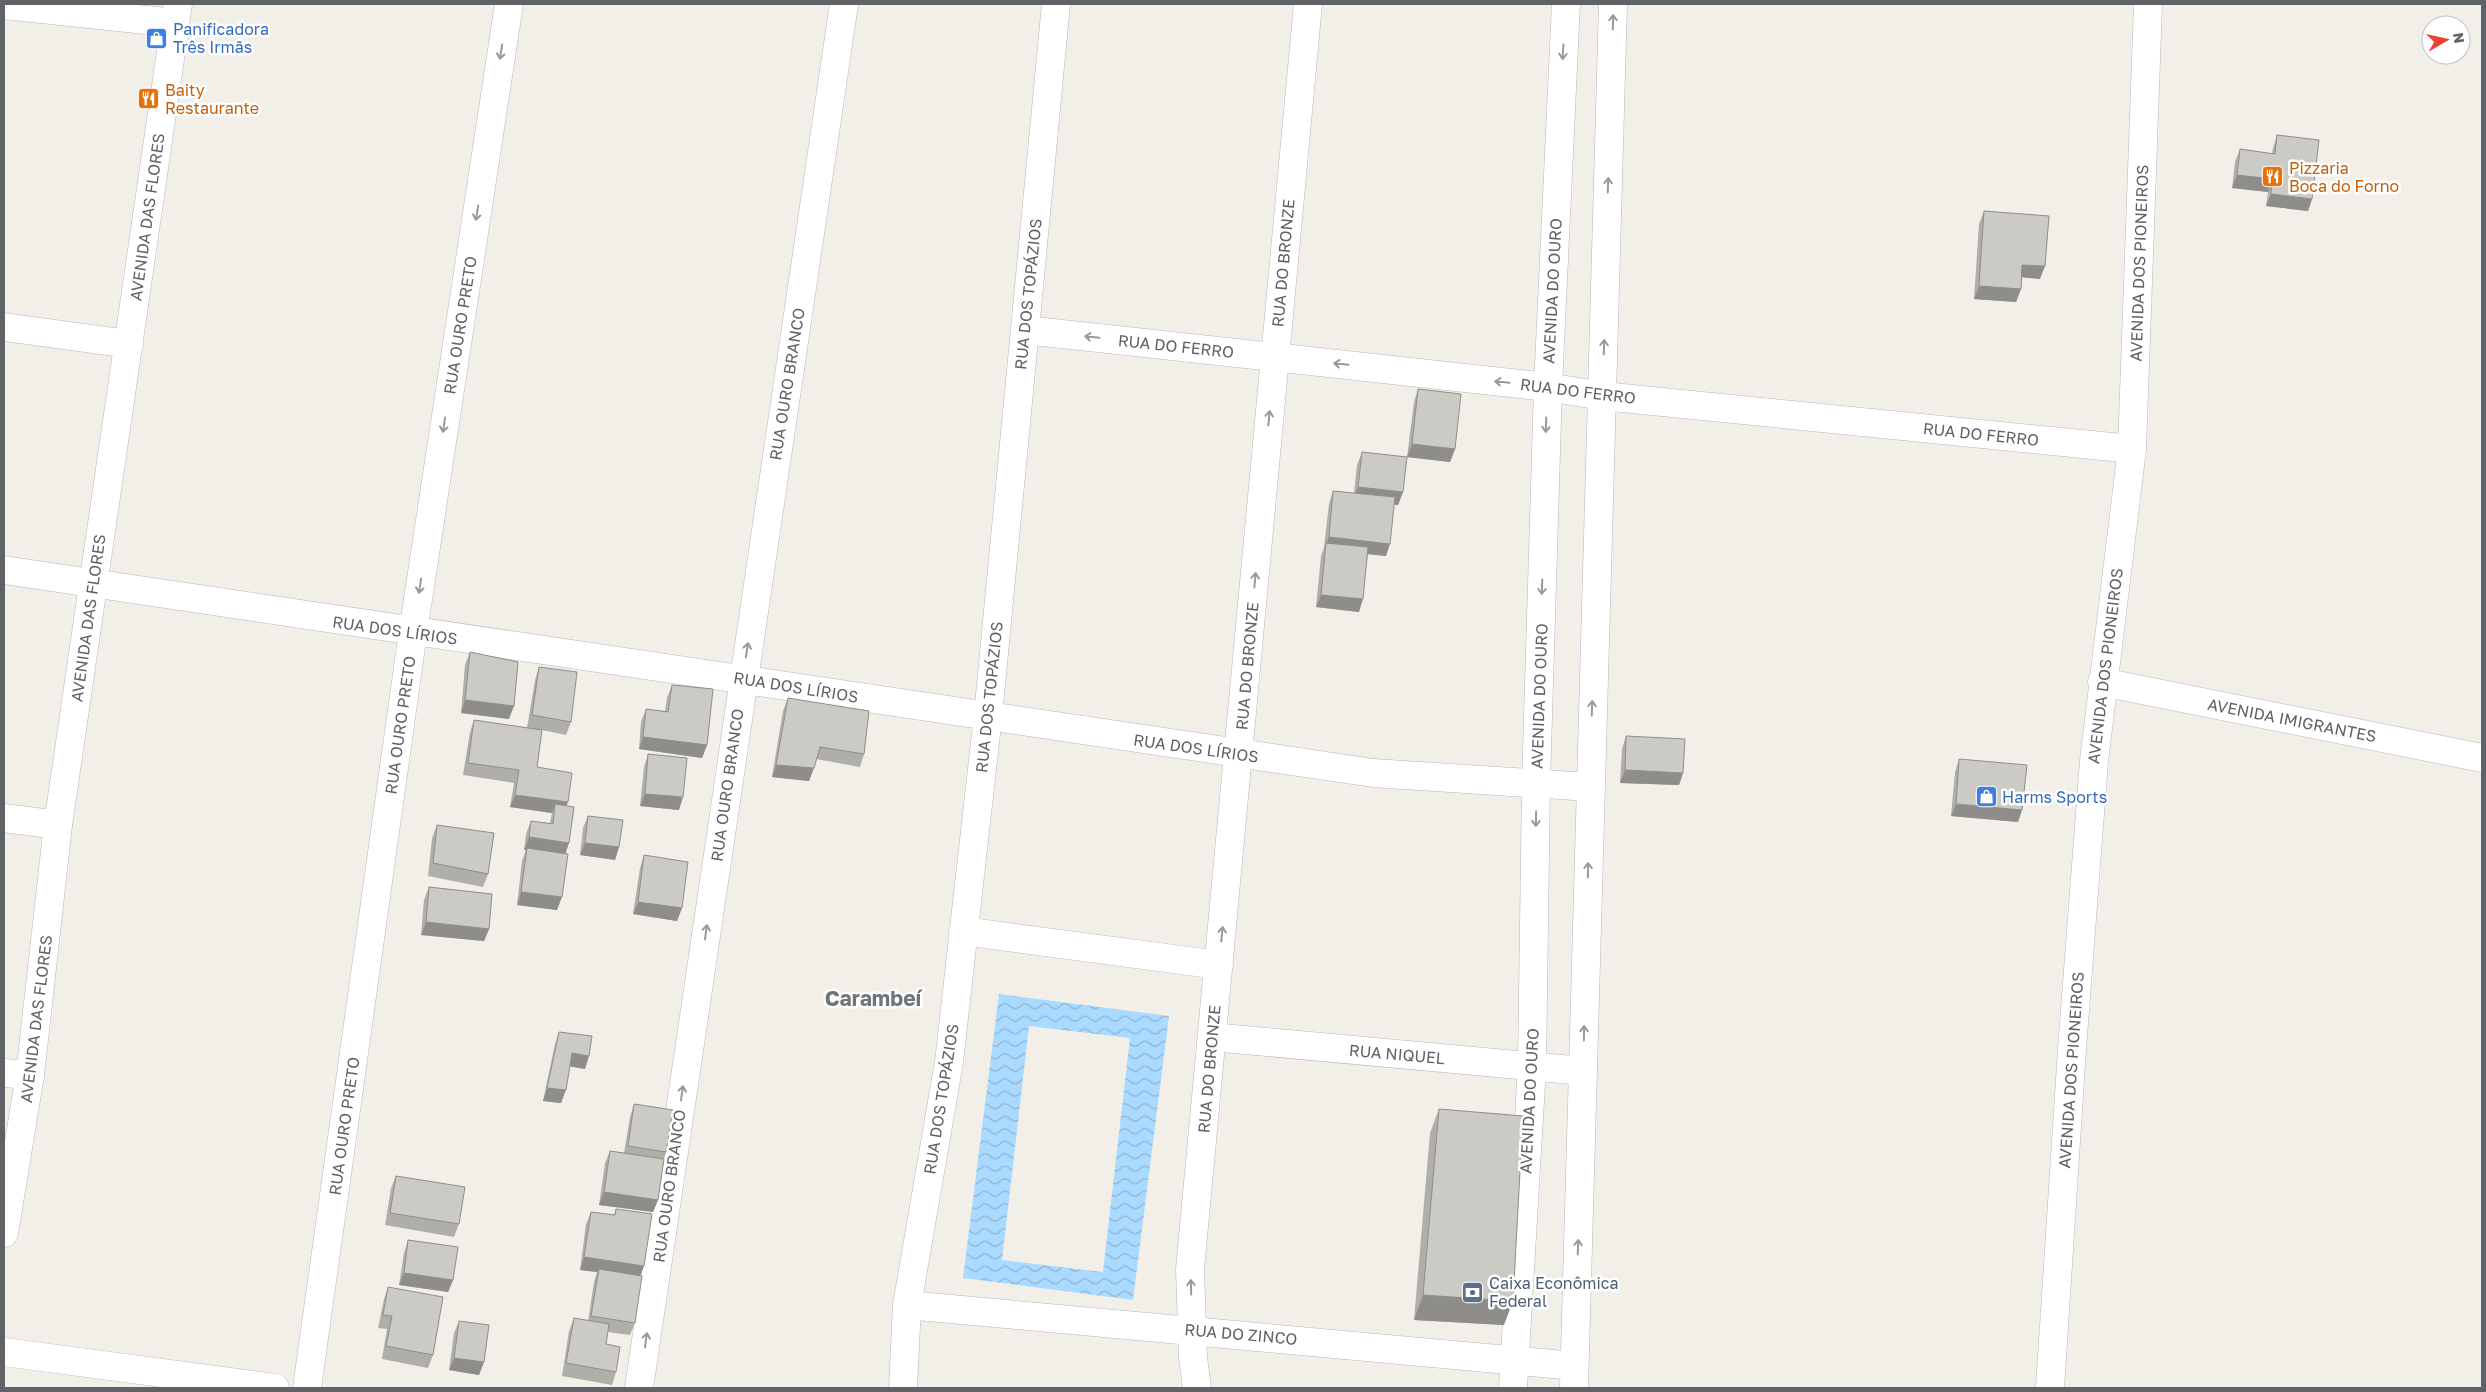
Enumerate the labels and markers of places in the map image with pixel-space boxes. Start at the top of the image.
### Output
place label: Panificadora Três Irmãs [173,19,269,57]
shop icon: Panificadora Três Irmãs [145,26,169,50]
place label: Baity Restaurante [165,80,259,118]
restaurant icon: Baity Restaurante [137,87,161,111]
place label: Pizzaria Boca do Forno [2289,158,2399,196]
restaurant icon: Pizzaria Boca do Forno [2261,165,2285,189]
shop icon: Harms Sports [1974,785,1998,809]
place label: Harms Sports [2002,787,2107,807]
place label: Caixa Econômica Federal [1489,1273,1618,1311]
bank icon: Caixa Econômica Federal [1461,1280,1485,1304]

